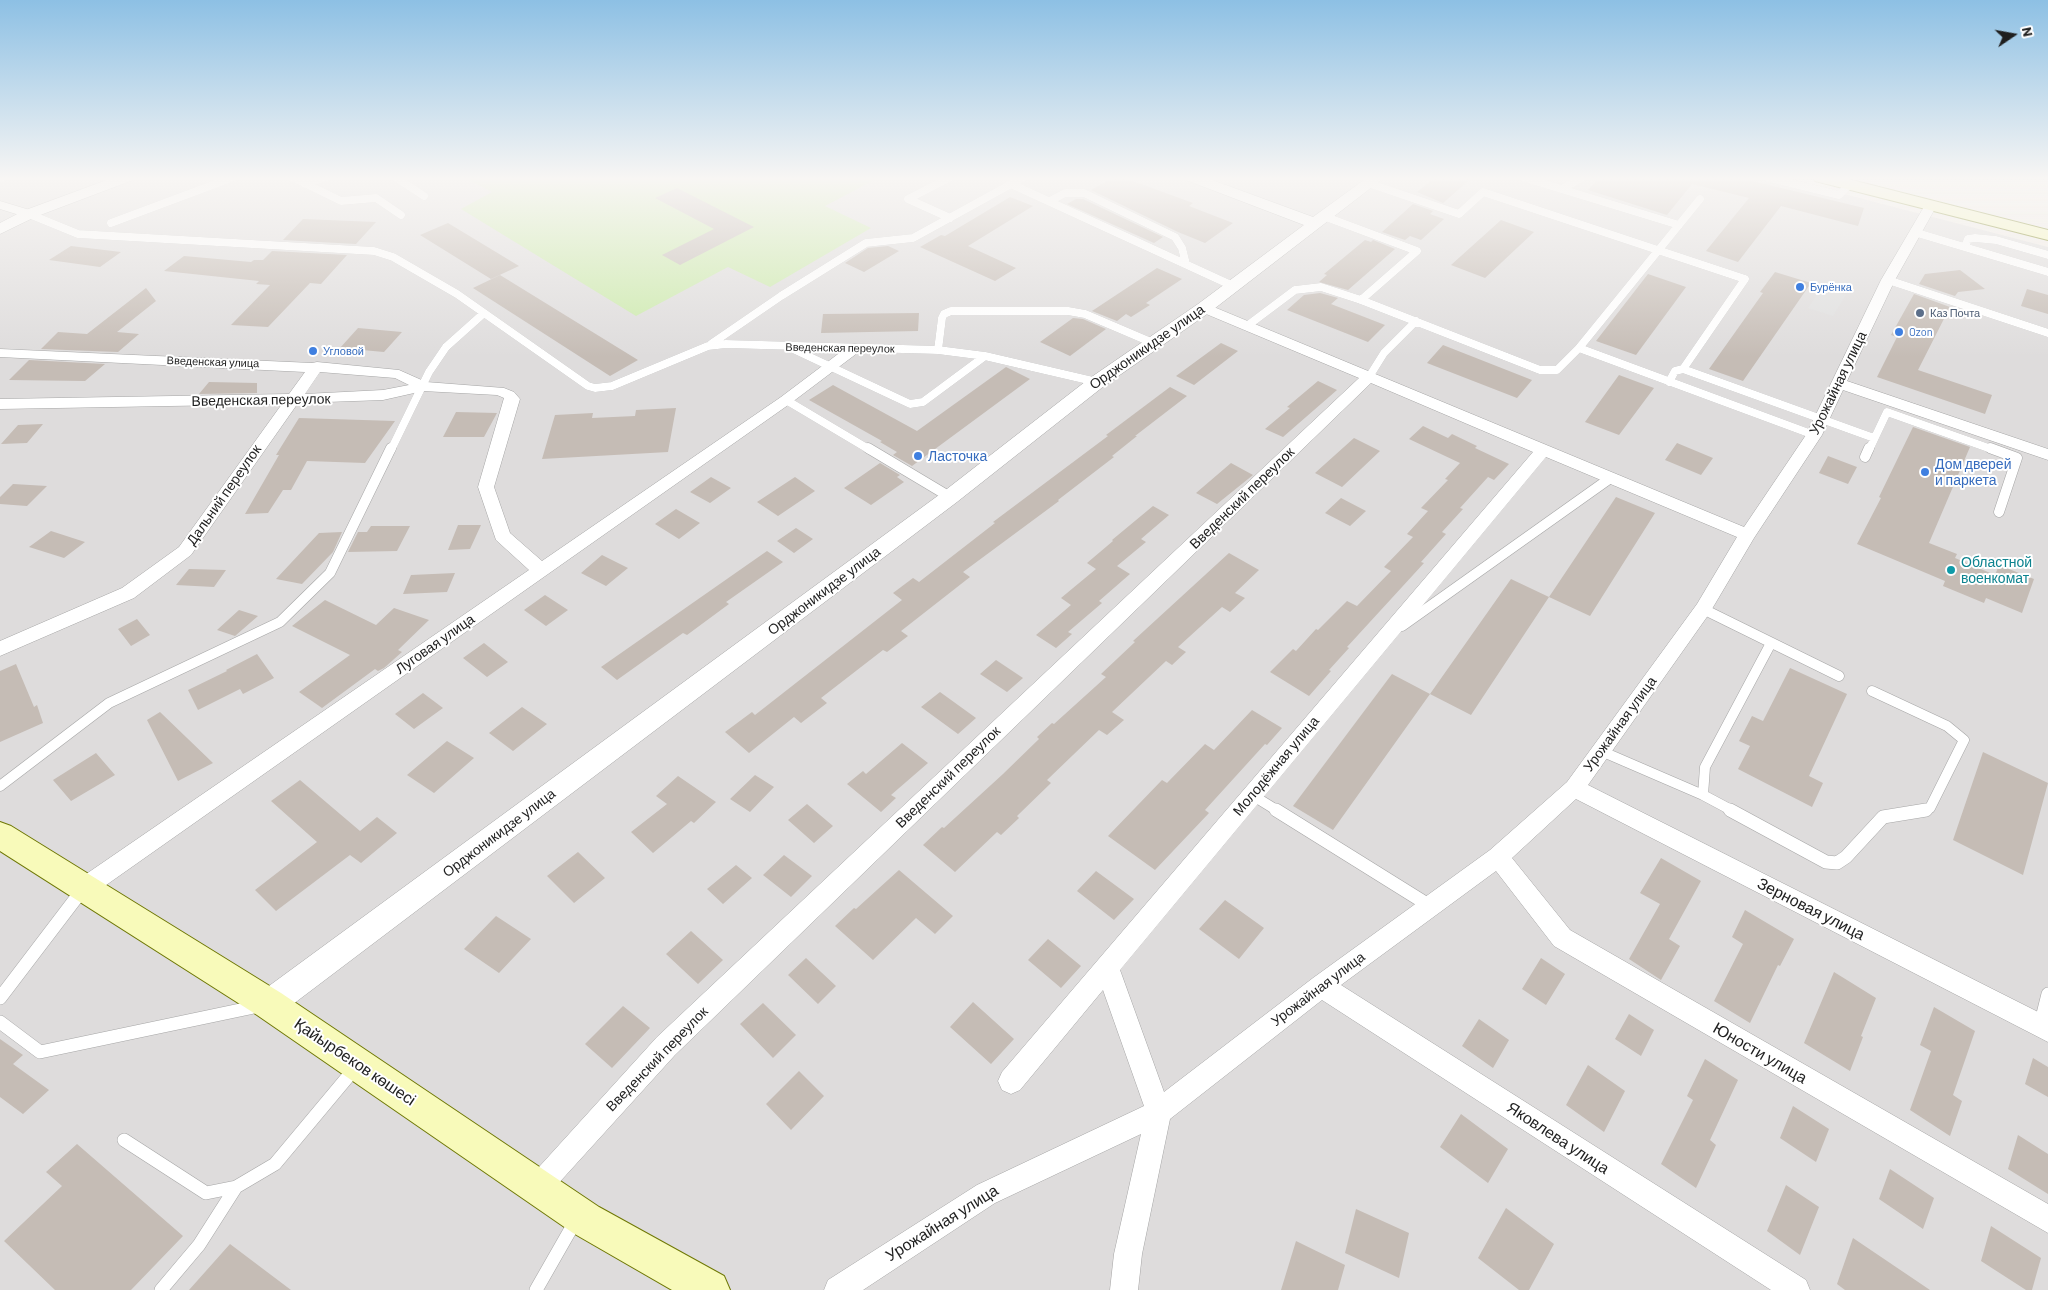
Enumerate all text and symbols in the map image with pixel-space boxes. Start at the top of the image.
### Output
north arrow [1988,10,2038,60]
text: N [2019,25,2037,38]
place label: Бурёнка [1810,280,1852,294]
marker: Бурёнка [1794,281,1806,293]
street label: Орджоникидзе улица [1086,301,1208,393]
place label: Каз Почта [1930,306,1980,320]
marker: Каз Почта [1914,307,1926,319]
place label: Ozon [1909,325,1933,339]
marker: Ozon [1893,326,1905,338]
street label: Урожайная улица [1806,329,1870,437]
street label: Введенская переулок [785,340,895,356]
place label: Угловой [323,344,364,358]
marker: Угловой [307,345,319,357]
street label: Введенская улица [166,354,260,370]
street label: Введенская переулок [191,390,331,410]
street label: Дальний переулок [183,442,265,548]
street label: Введенский переулок [1186,444,1298,552]
place label: Ласточка [928,448,987,464]
marker: Ласточка [912,450,924,462]
place label: Дом дверей и паркета [1935,456,2011,488]
marker: Дом дверей и паркета [1919,466,1931,478]
street label: Орджоникидзе улица [764,543,884,639]
place label: Областной военкомат [1961,554,2032,586]
marker: Областной военкомат [1945,564,1957,576]
street label: Луговая улица [392,610,478,678]
street label: Урожайная улица [1580,673,1660,775]
street label: Молодёжная улица [1229,713,1323,819]
street label: Введенский переулок [892,723,1004,831]
street label: Орджоникидзе улица [439,785,559,881]
street label: Зерновая улица [1754,874,1868,944]
street label: Урожайная улица [1268,948,1368,1030]
street label: Введенский переулок [603,1003,711,1115]
street label: Қайырбеков көшесі [291,1014,419,1110]
street label: Юности улица [1710,1018,1810,1088]
street label: Яковлева улица [1503,1098,1613,1178]
street label: Урожайная улица [882,1181,1002,1265]

